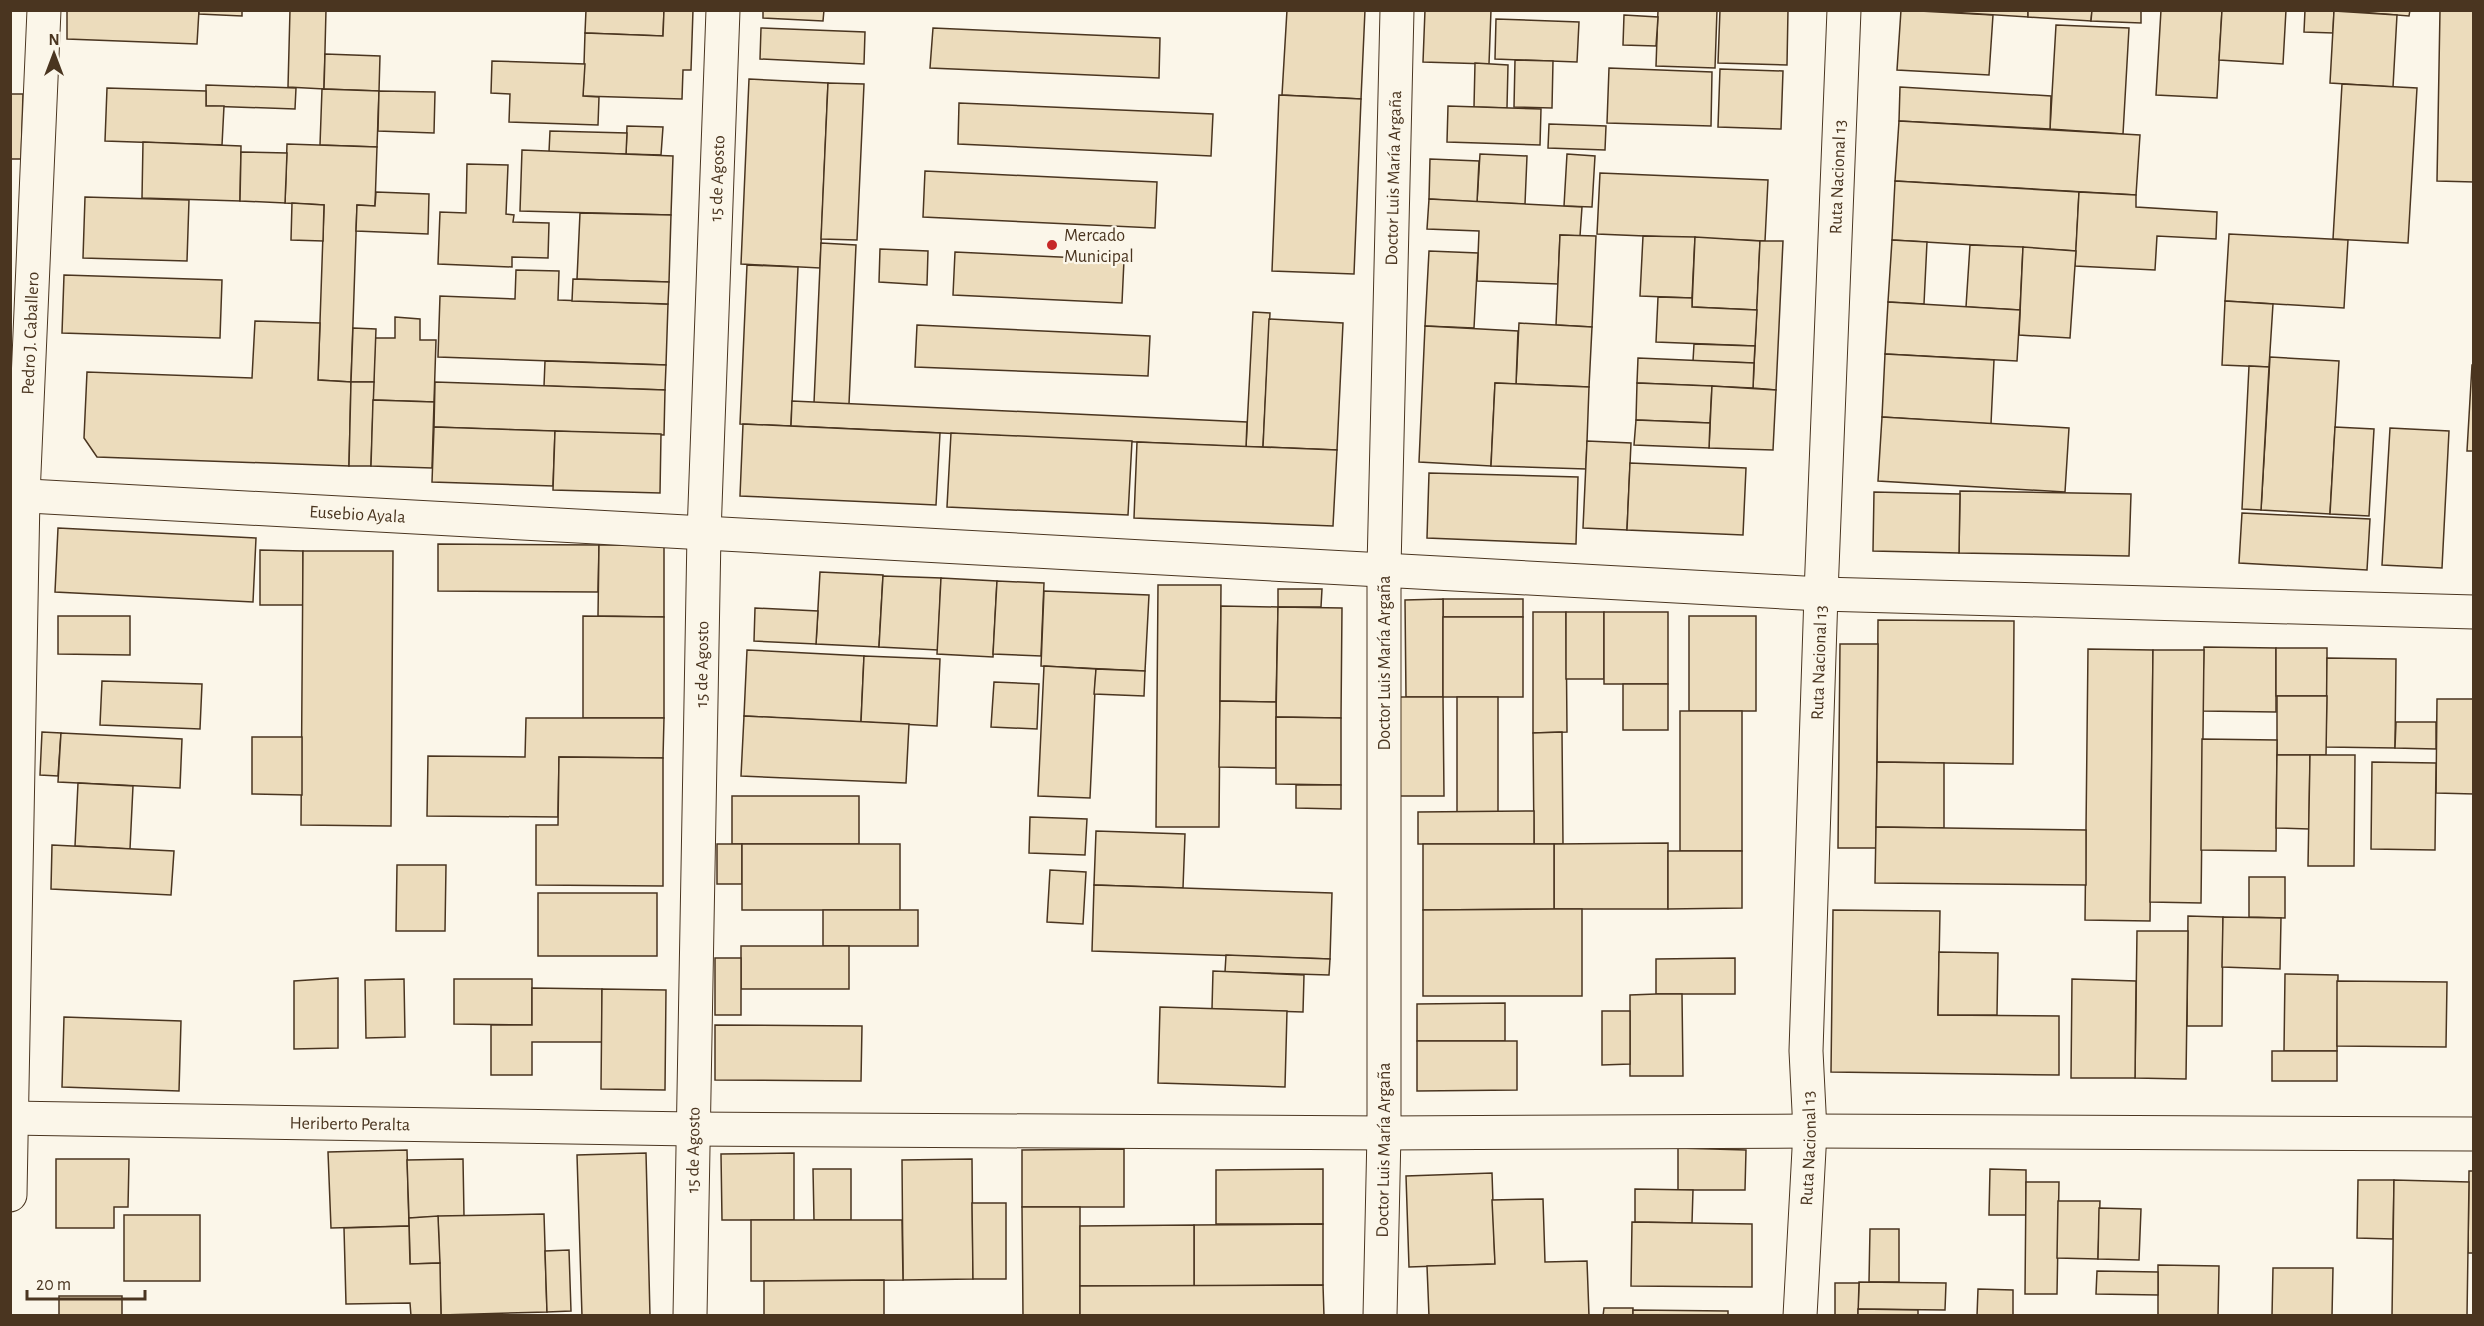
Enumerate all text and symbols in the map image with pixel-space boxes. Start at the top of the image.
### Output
north arrow [24,24,84,84]
text: N [48,32,60,48]
street label: Doctor Luis María Argaña [1383,90,1405,266]
street label: Ruta Nacional 13 [1827,119,1850,235]
street label: 15 de Agosto [707,135,728,222]
place label: Mercado Municipal [1064,227,1134,266]
marker: Mercado Municipal [1045,238,1059,252]
street label: Pedro J. Caballero [19,271,43,395]
street label: Eusebio Ayala [309,503,406,527]
street label: Doctor Luis María Argaña [1376,576,1394,750]
street label: Ruta Nacional 13 [1809,605,1831,720]
street label: 15 de Agosto [693,621,712,707]
street label: Doctor Luis María Argaña [1374,1062,1394,1238]
street label: Ruta Nacional 13 [1798,1090,1820,1206]
street label: 15 de Agosto [684,1107,704,1193]
street label: Heriberto Peralta [289,1115,410,1134]
scale bar [27,1263,146,1301]
text: 20 m [36,1276,71,1294]

